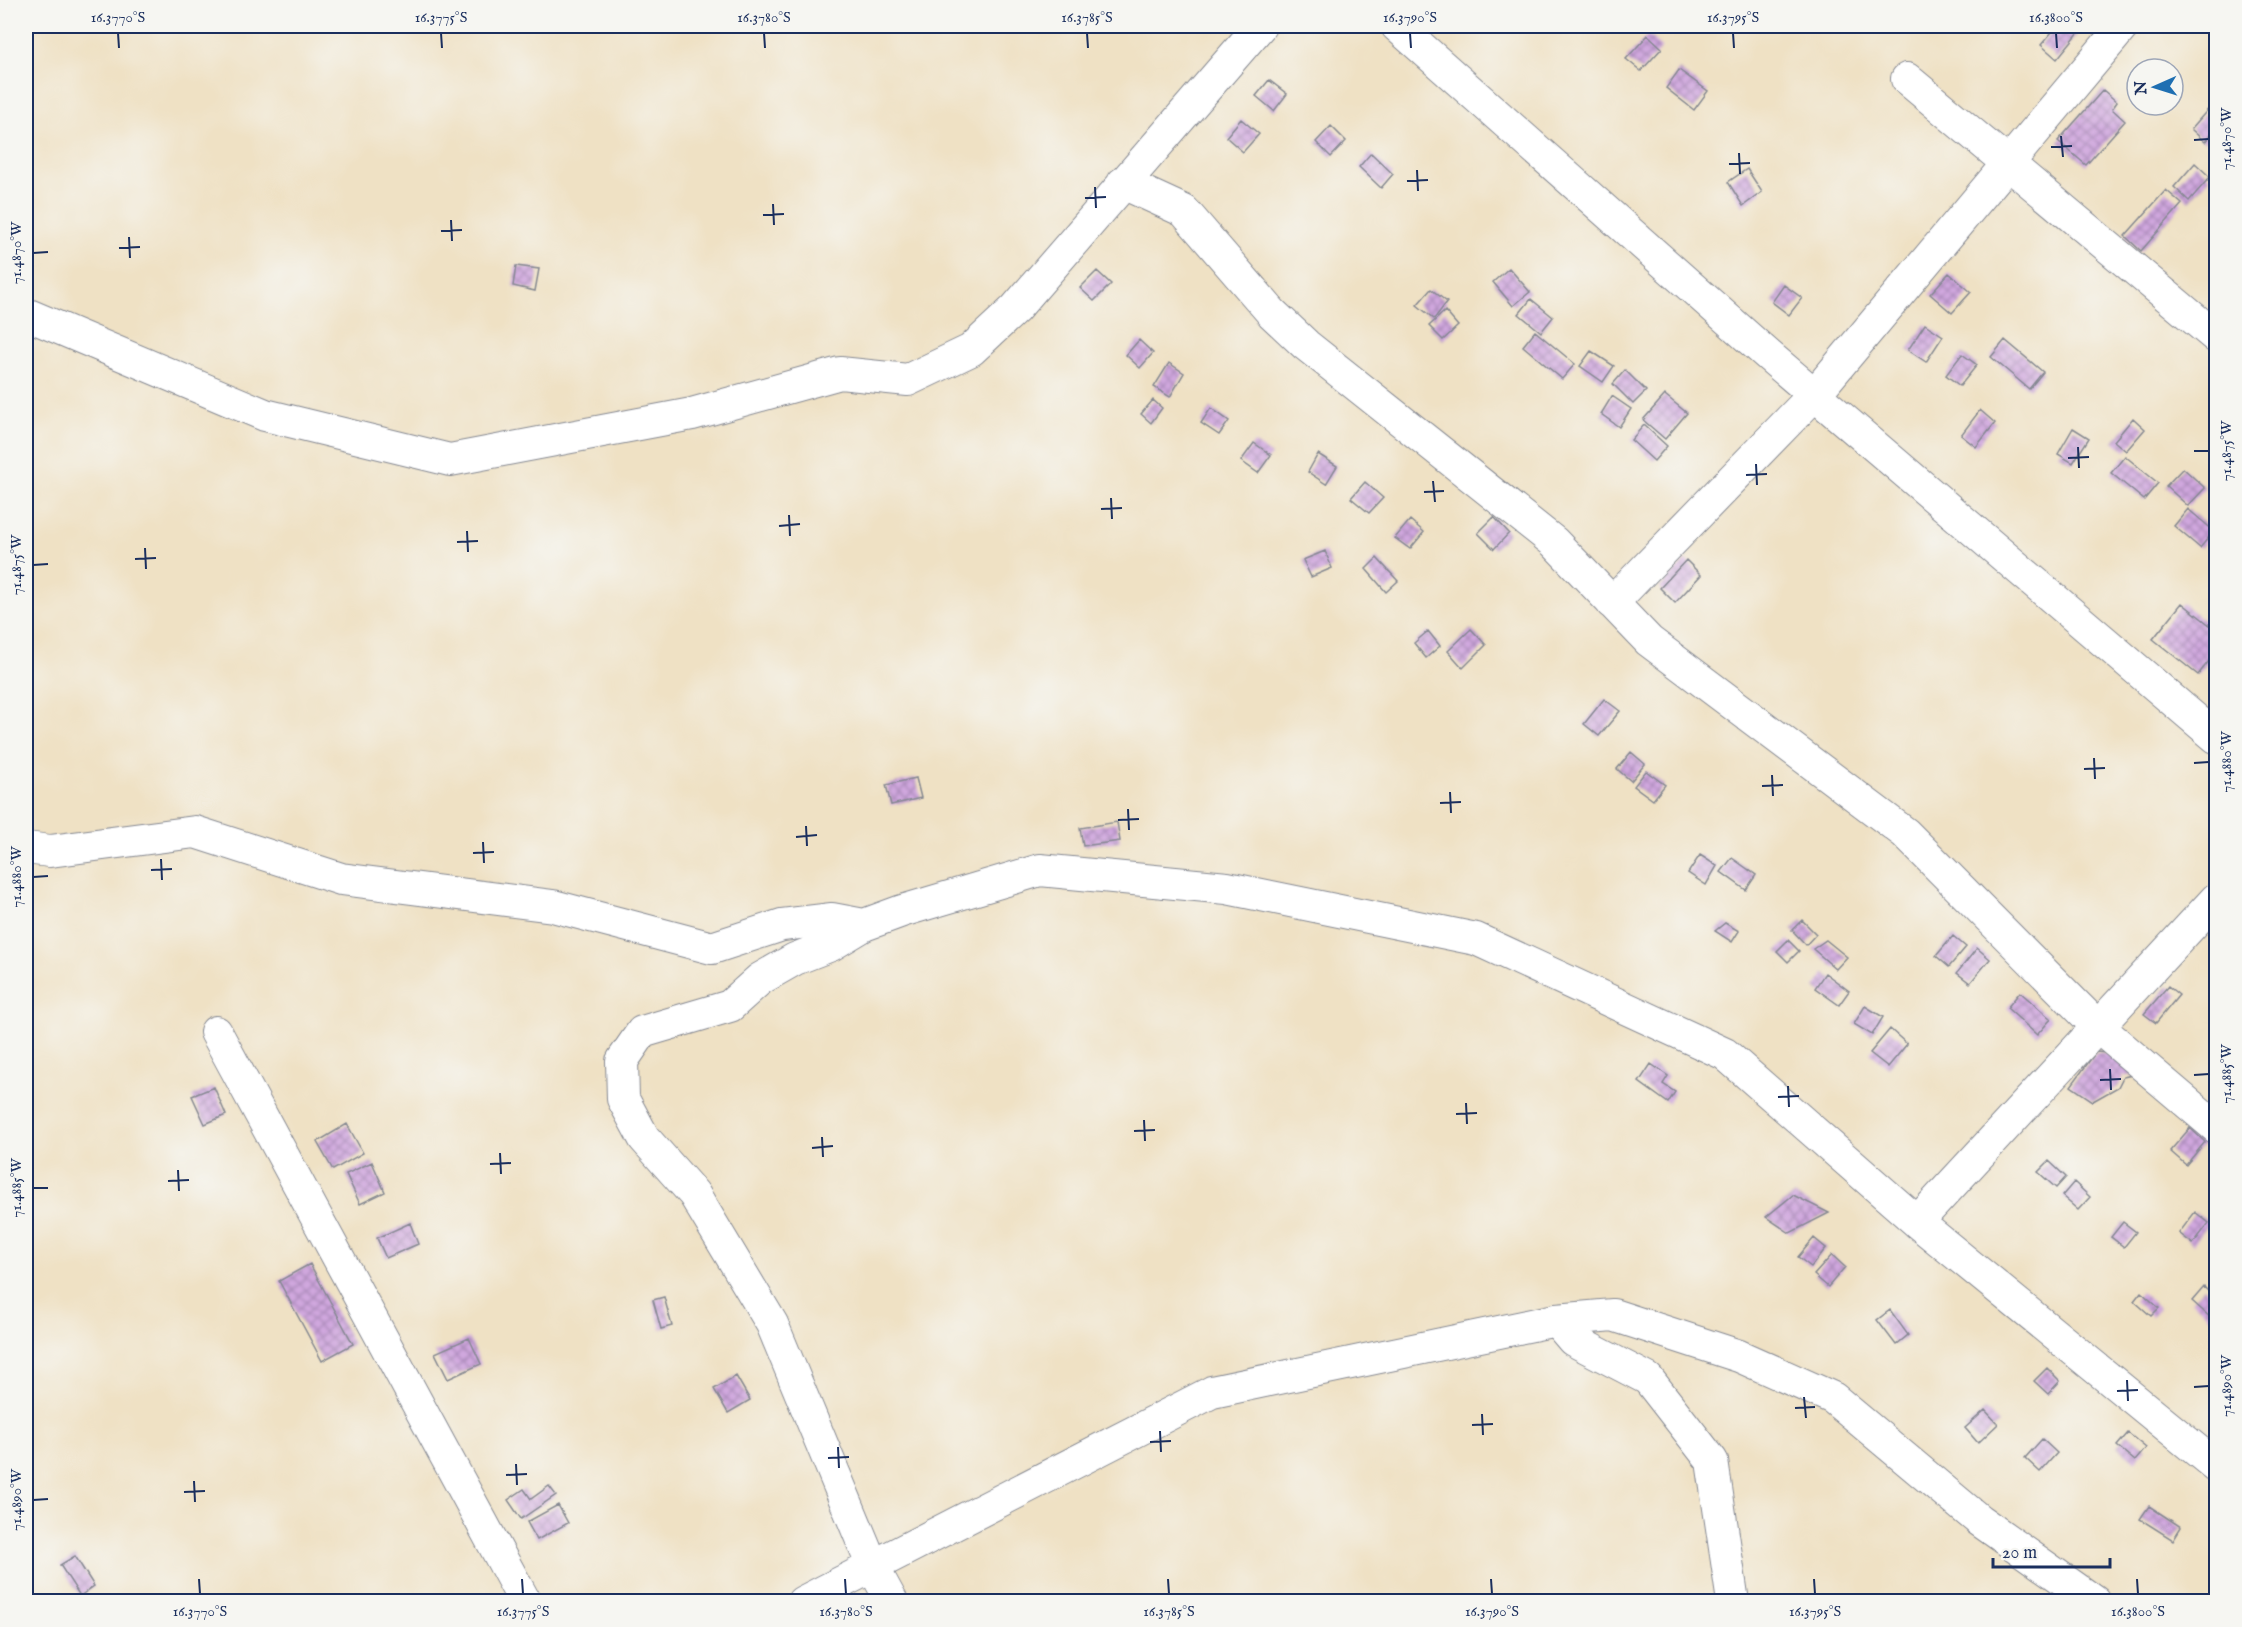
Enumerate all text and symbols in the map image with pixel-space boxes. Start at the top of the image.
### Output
text: 16.3770°S [91,8,145,27]
text: 16.3775°S [415,8,467,27]
text: 16.3780°S [737,8,791,27]
text: 16.3785°S [1061,8,1113,27]
text: 16.3790°S [1383,8,1437,27]
text: 16.3795°S [1707,8,1759,27]
text: 16.3800°S [2029,8,2083,27]
north arrow [2125,57,2185,117]
text: N [2132,80,2152,96]
text: 71.4870°W [2217,107,2236,170]
text: 71.4870°W [7,221,26,284]
text: 71.4875°W [2217,420,2236,481]
text: 71.4875°W [7,534,26,595]
text: 71.4880°W [2217,731,2236,793]
text: 71.4880°W [7,846,26,908]
text: 71.4885°W [2217,1044,2236,1104]
text: 71.4885°W [7,1158,26,1218]
text: 71.4890°W [2217,1354,2236,1417]
text: 71.4890°W [7,1468,26,1531]
scale bar [1993,1531,2110,1569]
text: 20 m [2002,1542,2037,1565]
text: 16.3770°S [173,1602,227,1621]
text: 16.3775°S [497,1602,549,1621]
text: 16.3780°S [819,1602,873,1621]
text: 16.3785°S [1143,1602,1195,1621]
text: 16.3790°S [1465,1602,1519,1621]
text: 16.3795°S [1789,1602,1841,1621]
text: 16.3800°S [2111,1602,2165,1621]

